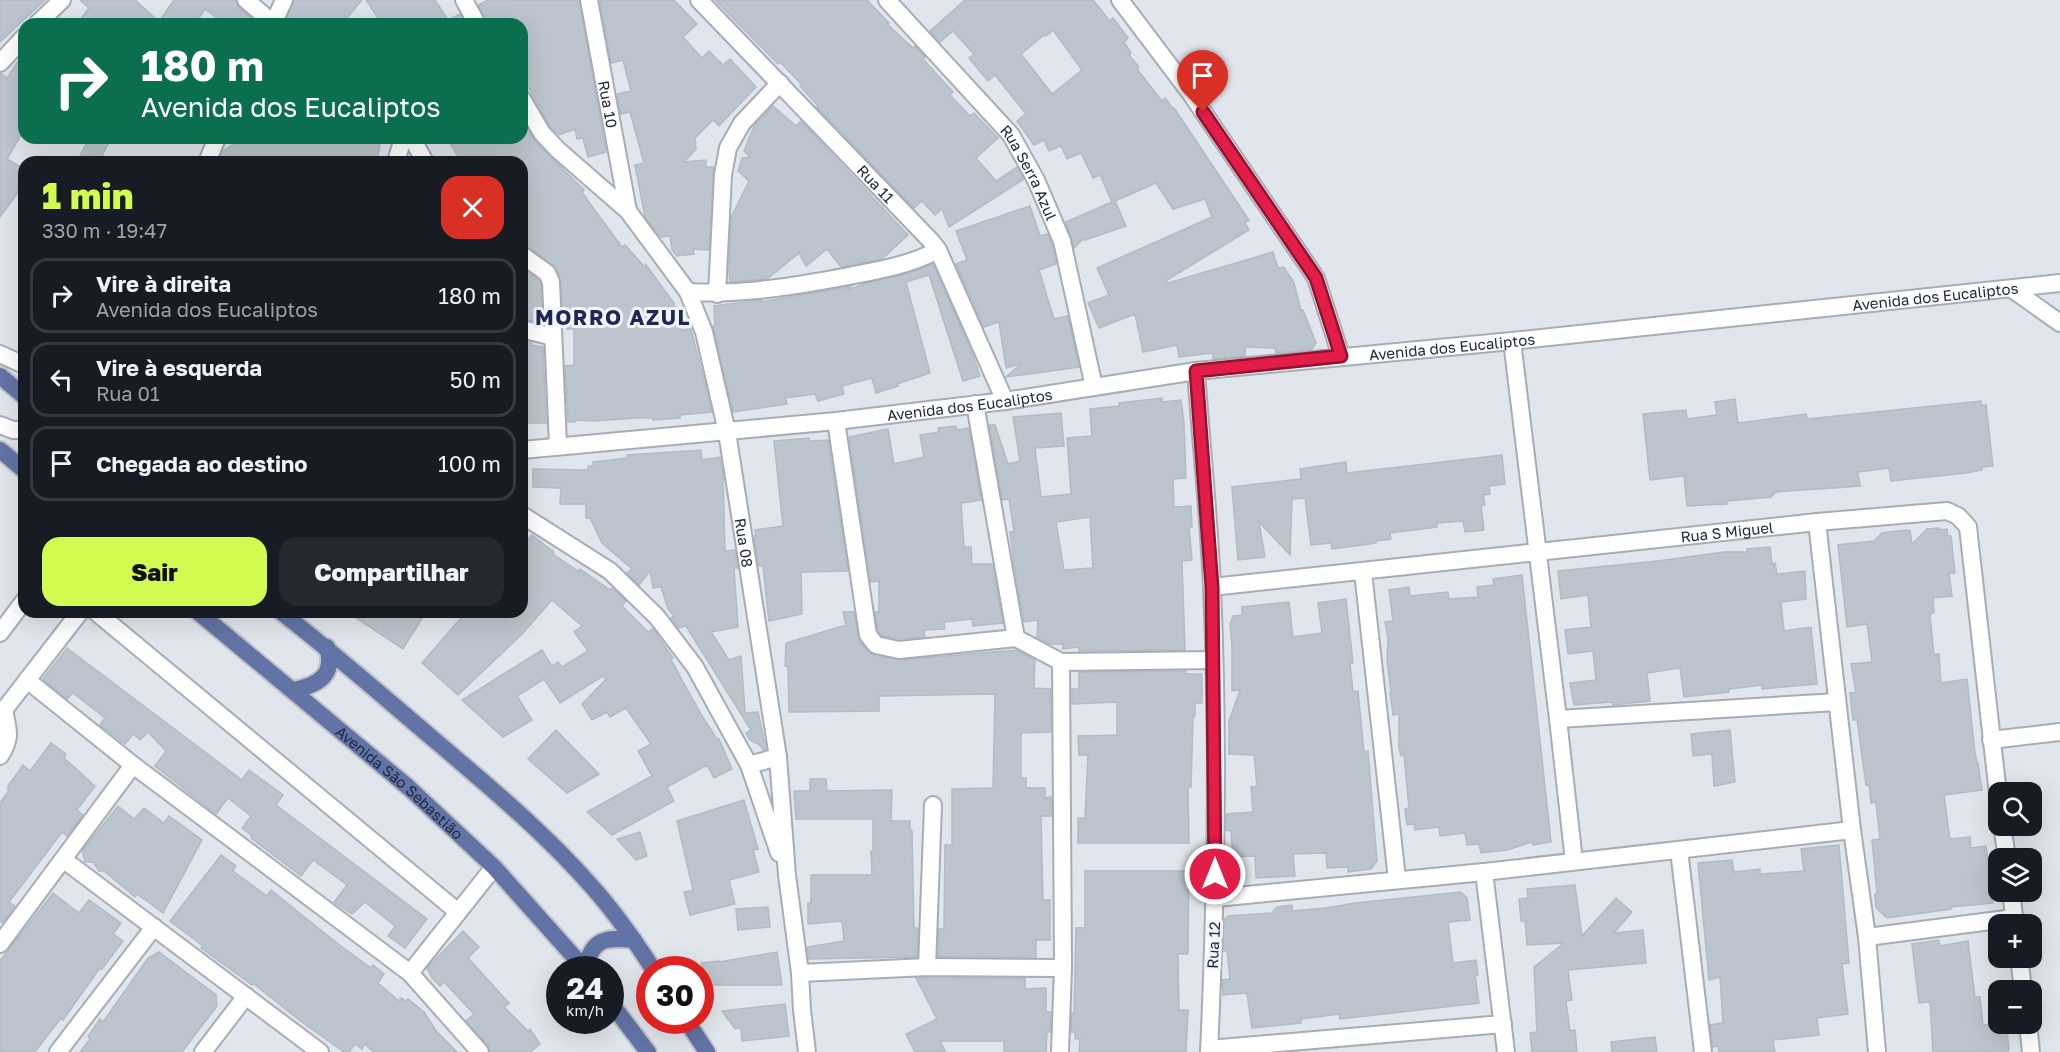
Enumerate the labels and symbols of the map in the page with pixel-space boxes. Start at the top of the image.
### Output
pin [1177,50,1228,112]
street label: Rua 10 [595,79,621,129]
street label: Rua Serra Azul [997,121,1061,223]
street label: Rua 11 [853,161,898,206]
street label: Avenida dos Eucaliptos [1852,278,2019,314]
district label: MORRO AZUL [535,304,691,330]
street label: Avenida dos Eucaliptos [1368,330,1536,364]
street label: Avenida dos Eucaliptos [886,385,1054,424]
street label: Rua 08 [732,517,757,568]
street label: Rua S Miguel [1680,518,1775,546]
street label: Avenida São Sebastião [332,722,467,843]
position arrow [1183,842,1247,906]
street label: Rua 12 [1203,921,1223,969]
speed limit sign: 30 [636,956,714,1034]

